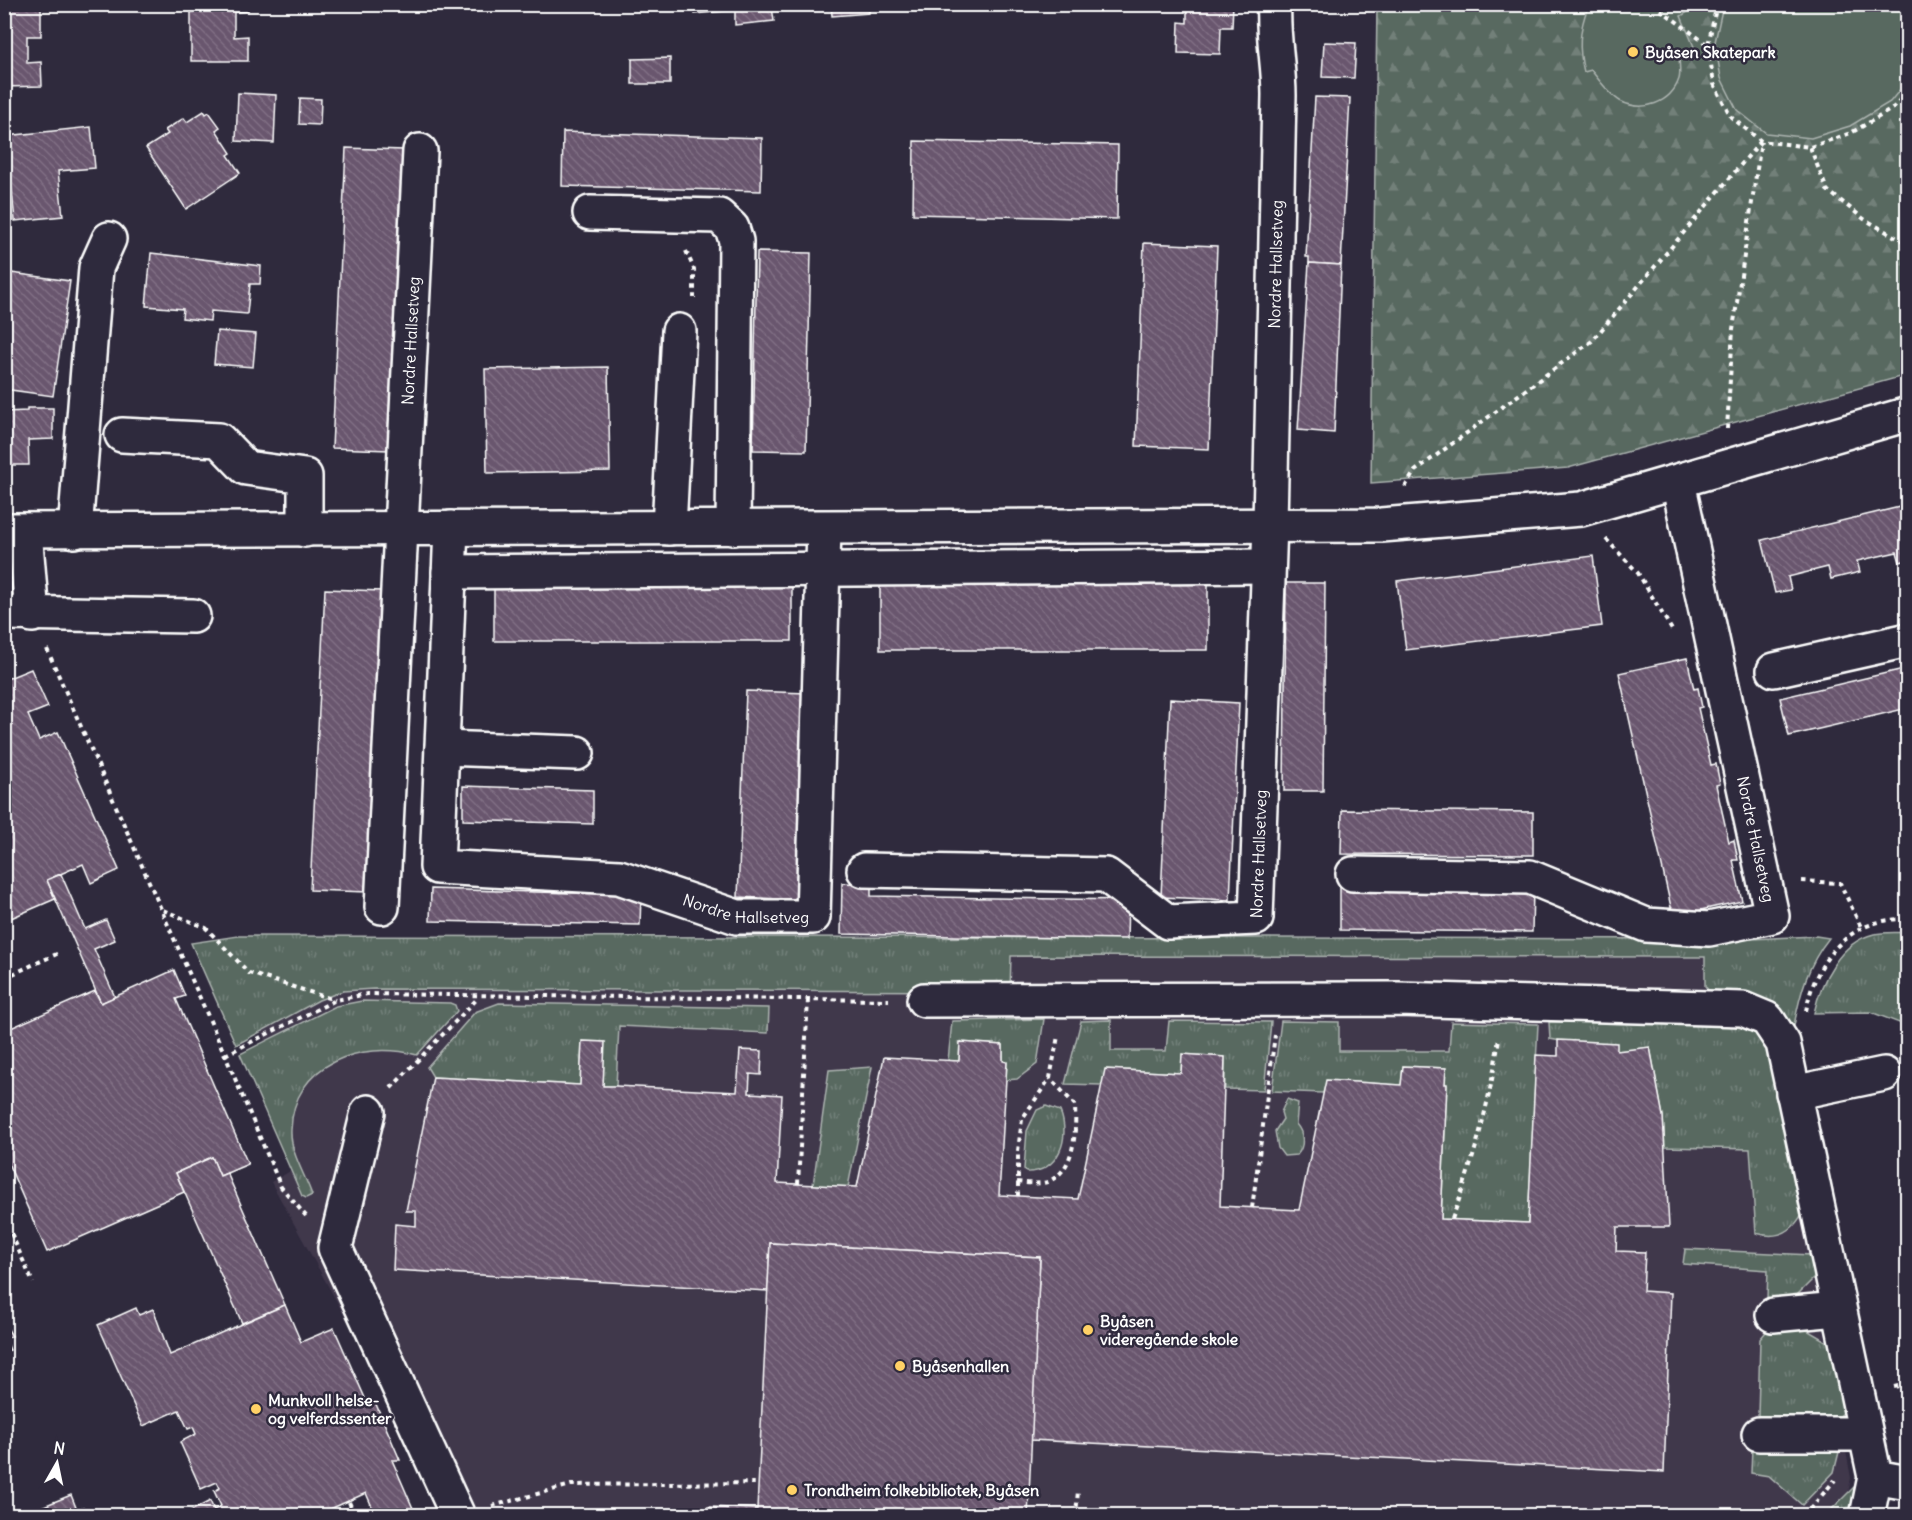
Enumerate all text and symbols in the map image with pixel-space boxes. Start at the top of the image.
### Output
place label: Byåsen Skatepark [1645,42,1776,63]
marker: Byåsen Skatepark [1626,45,1640,59]
street label: Nordre Hallsetveg [1264,200,1287,329]
street label: Nordre Hallsetveg [397,276,424,405]
street label: Nordre Hallsetveg [1733,774,1779,904]
street label: Nordre Hallsetveg [1246,789,1271,919]
street label: Nordre Hallsetveg [680,889,809,927]
place label: Byåsen videregående skole [1100,1311,1239,1350]
marker: Byåsen videregående skole [1081,1323,1095,1337]
place label: Byåsenhallen [912,1356,1009,1377]
marker: Byåsenhallen [893,1359,907,1373]
place label: Munkvoll helse- og velferdssenter [268,1390,392,1429]
marker: Munkvoll helse- og velferdssenter [249,1402,263,1416]
north arrow [27,1433,87,1493]
text: N [52,1437,66,1459]
place label: Trondheim folkebibliotek, Byåsen [804,1480,1039,1501]
marker: Trondheim folkebibliotek, Byåsen [785,1483,799,1497]

